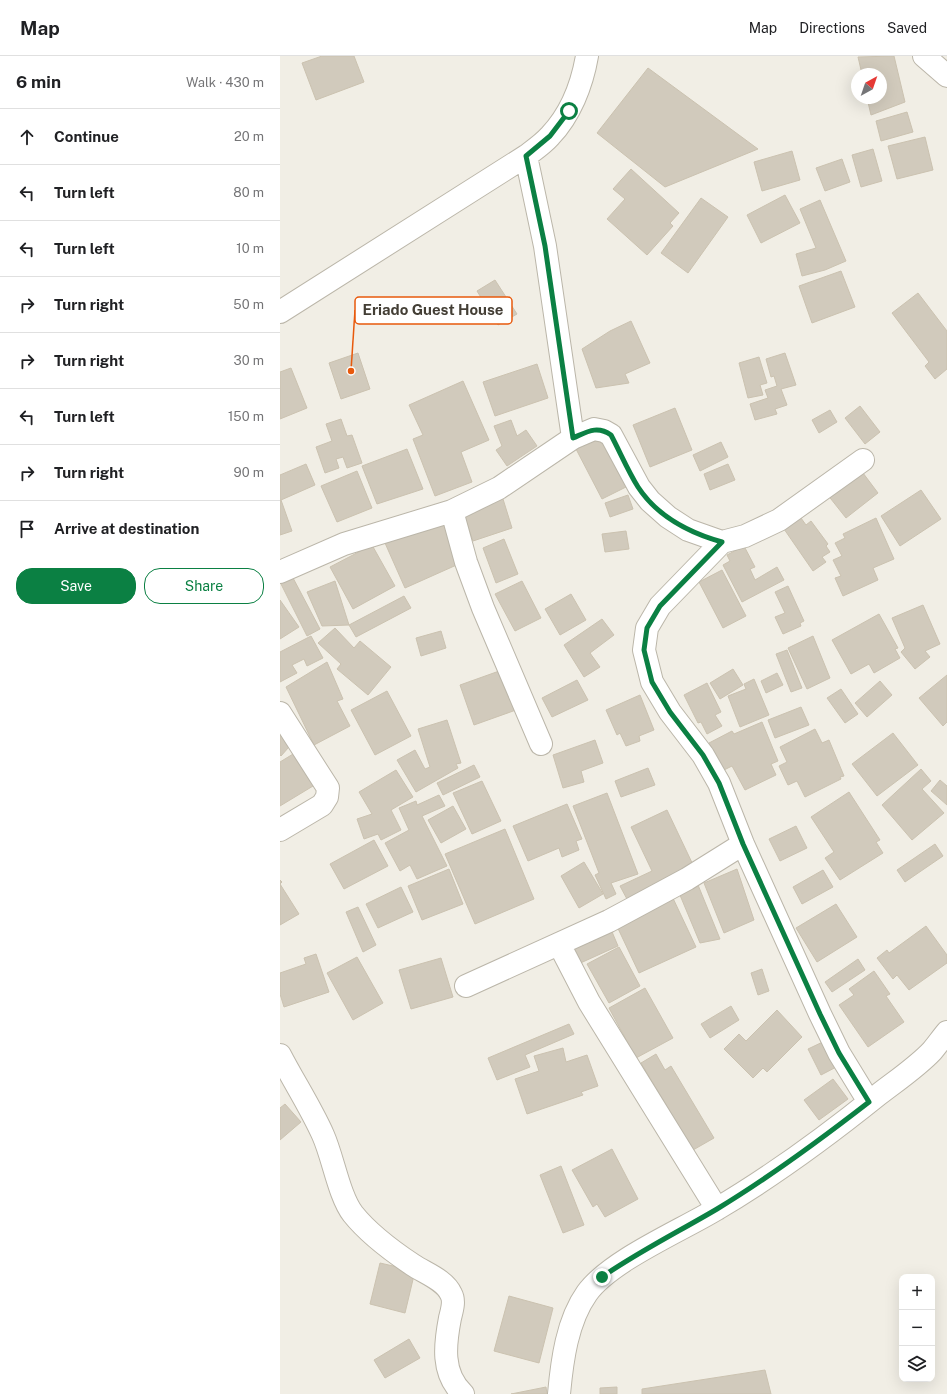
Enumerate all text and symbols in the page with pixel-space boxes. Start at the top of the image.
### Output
text: Map [20,17,60,39]
text: Map [749,20,777,36]
text: Directions [799,20,865,36]
text: Saved [887,20,927,36]
north arrow [851,68,887,104]
text: 6 min [16,72,61,92]
text: Walk · 430 m [186,75,264,90]
route start [560,102,578,120]
icon: ahead [16,126,38,148]
text: Continue [54,128,119,145]
text: 20 m [234,129,264,144]
icon: left [16,182,38,204]
text: Turn left [54,184,115,201]
text: 80 m [233,185,264,200]
icon: left [16,238,38,260]
text: Turn left [54,240,115,257]
text: 10 m [236,241,264,256]
icon: right [16,294,38,316]
text: Turn right [54,296,124,313]
text: 50 m [233,297,264,312]
callout: Eriado Guest House [355,297,512,324]
text: Eriado Guest House [362,301,504,318]
icon: right [16,350,38,372]
text: Turn right [54,352,124,369]
text: 30 m [234,353,264,368]
icon: left [16,406,38,428]
text: Turn left [54,408,115,425]
text: 150 m [228,409,264,424]
icon: right [16,462,38,484]
text: Turn right [54,464,124,481]
text: 90 m [234,465,264,480]
icon: arrive [16,518,38,540]
text: Arrive at destination [54,520,199,537]
button: Save [16,568,136,604]
button: Share [144,568,264,604]
route end [593,1268,611,1286]
map controls [899,1274,935,1382]
button: + [899,1274,935,1310]
button: − [899,1310,935,1346]
button: layers [899,1346,935,1382]

